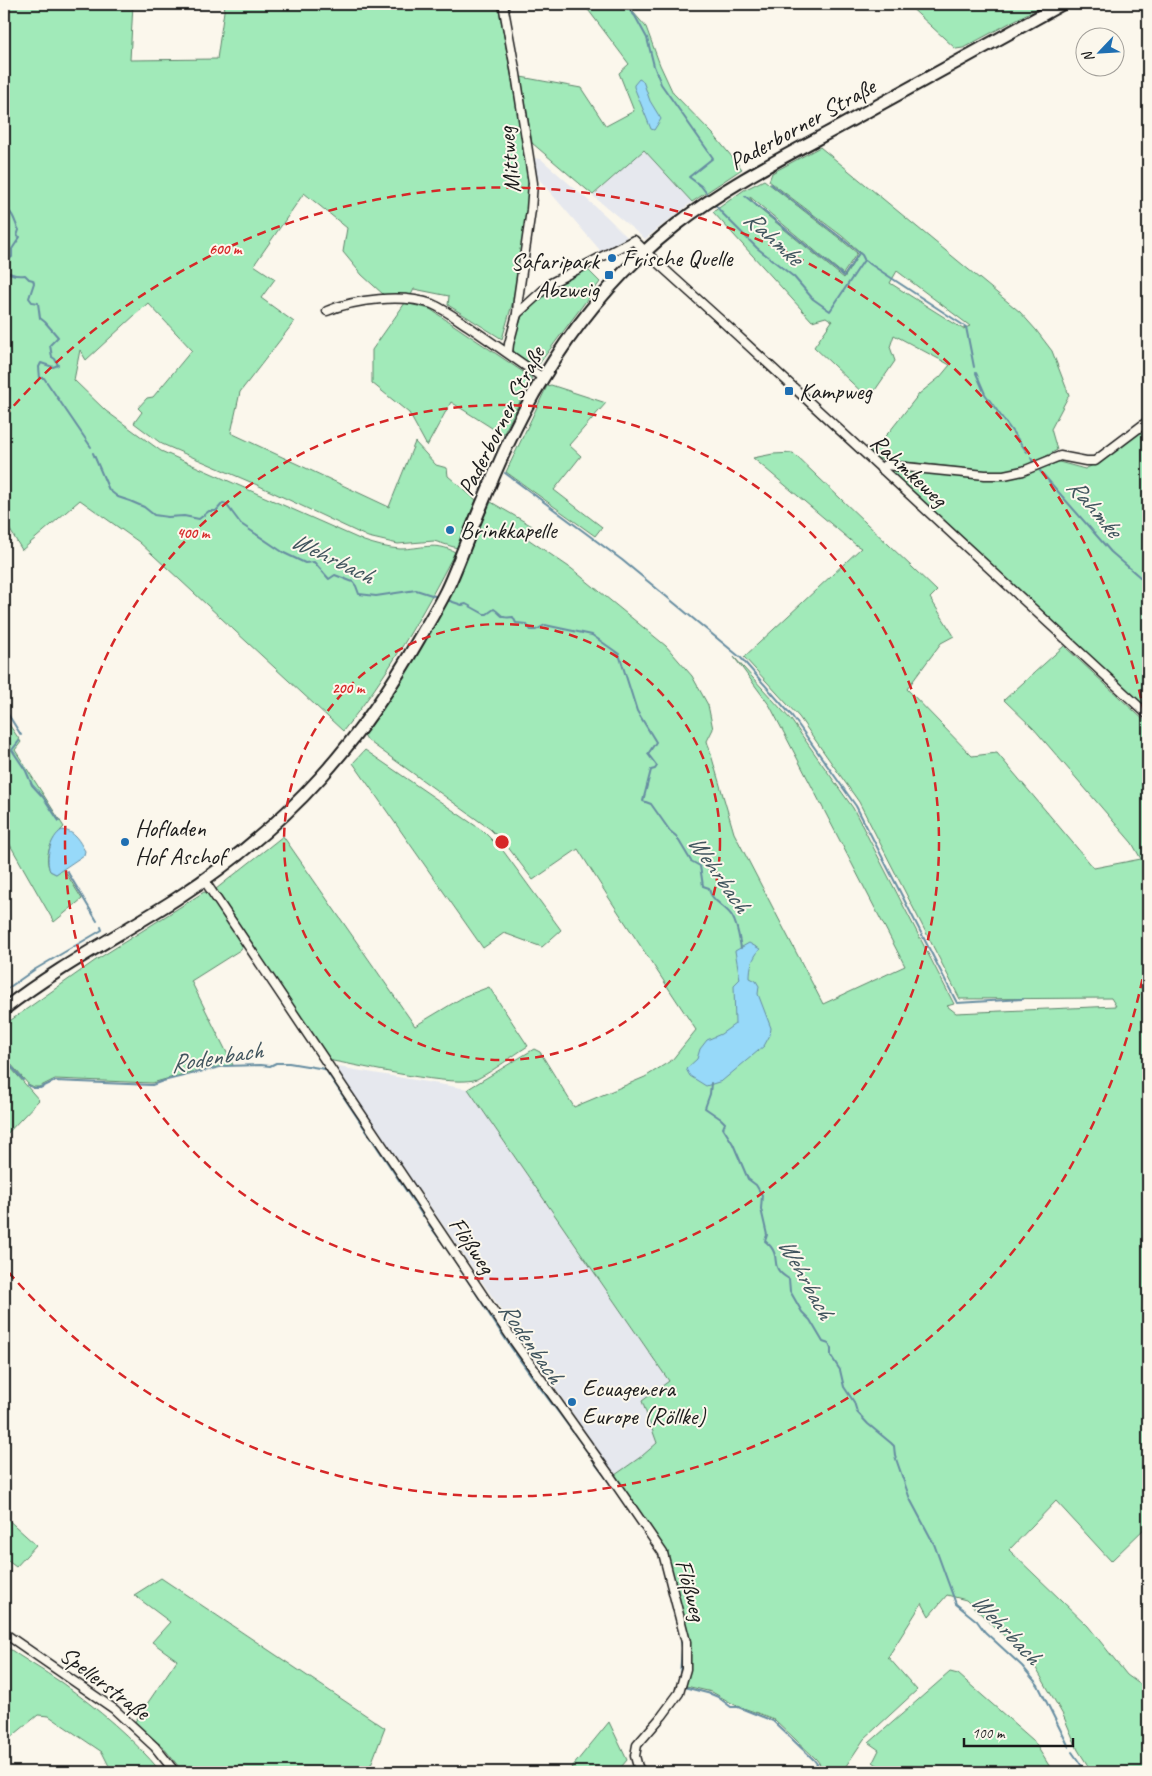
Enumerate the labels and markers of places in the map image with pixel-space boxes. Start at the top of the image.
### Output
place label: Frische Quelle [622,243,735,273]
place label: Safaripark Abzweig [510,246,601,304]
marker: Frische Quelle [606,252,618,264]
marker: Safaripark Abzweig [603,269,615,281]
place label: Kampweg [799,376,873,406]
marker: Kampweg [783,385,795,397]
place label: Brinkkapelle [460,515,559,545]
marker: Brinkkapelle [444,524,456,536]
place label: Hofladen Hof Aschof [135,813,231,871]
centre of rings [493,833,511,851]
marker: Hofladen Hof Aschof [119,836,131,848]
place label: Ecuagenera Europe (Röllke) [582,1373,706,1431]
marker: Ecuagenera Europe (Röllke) [566,1396,578,1408]

